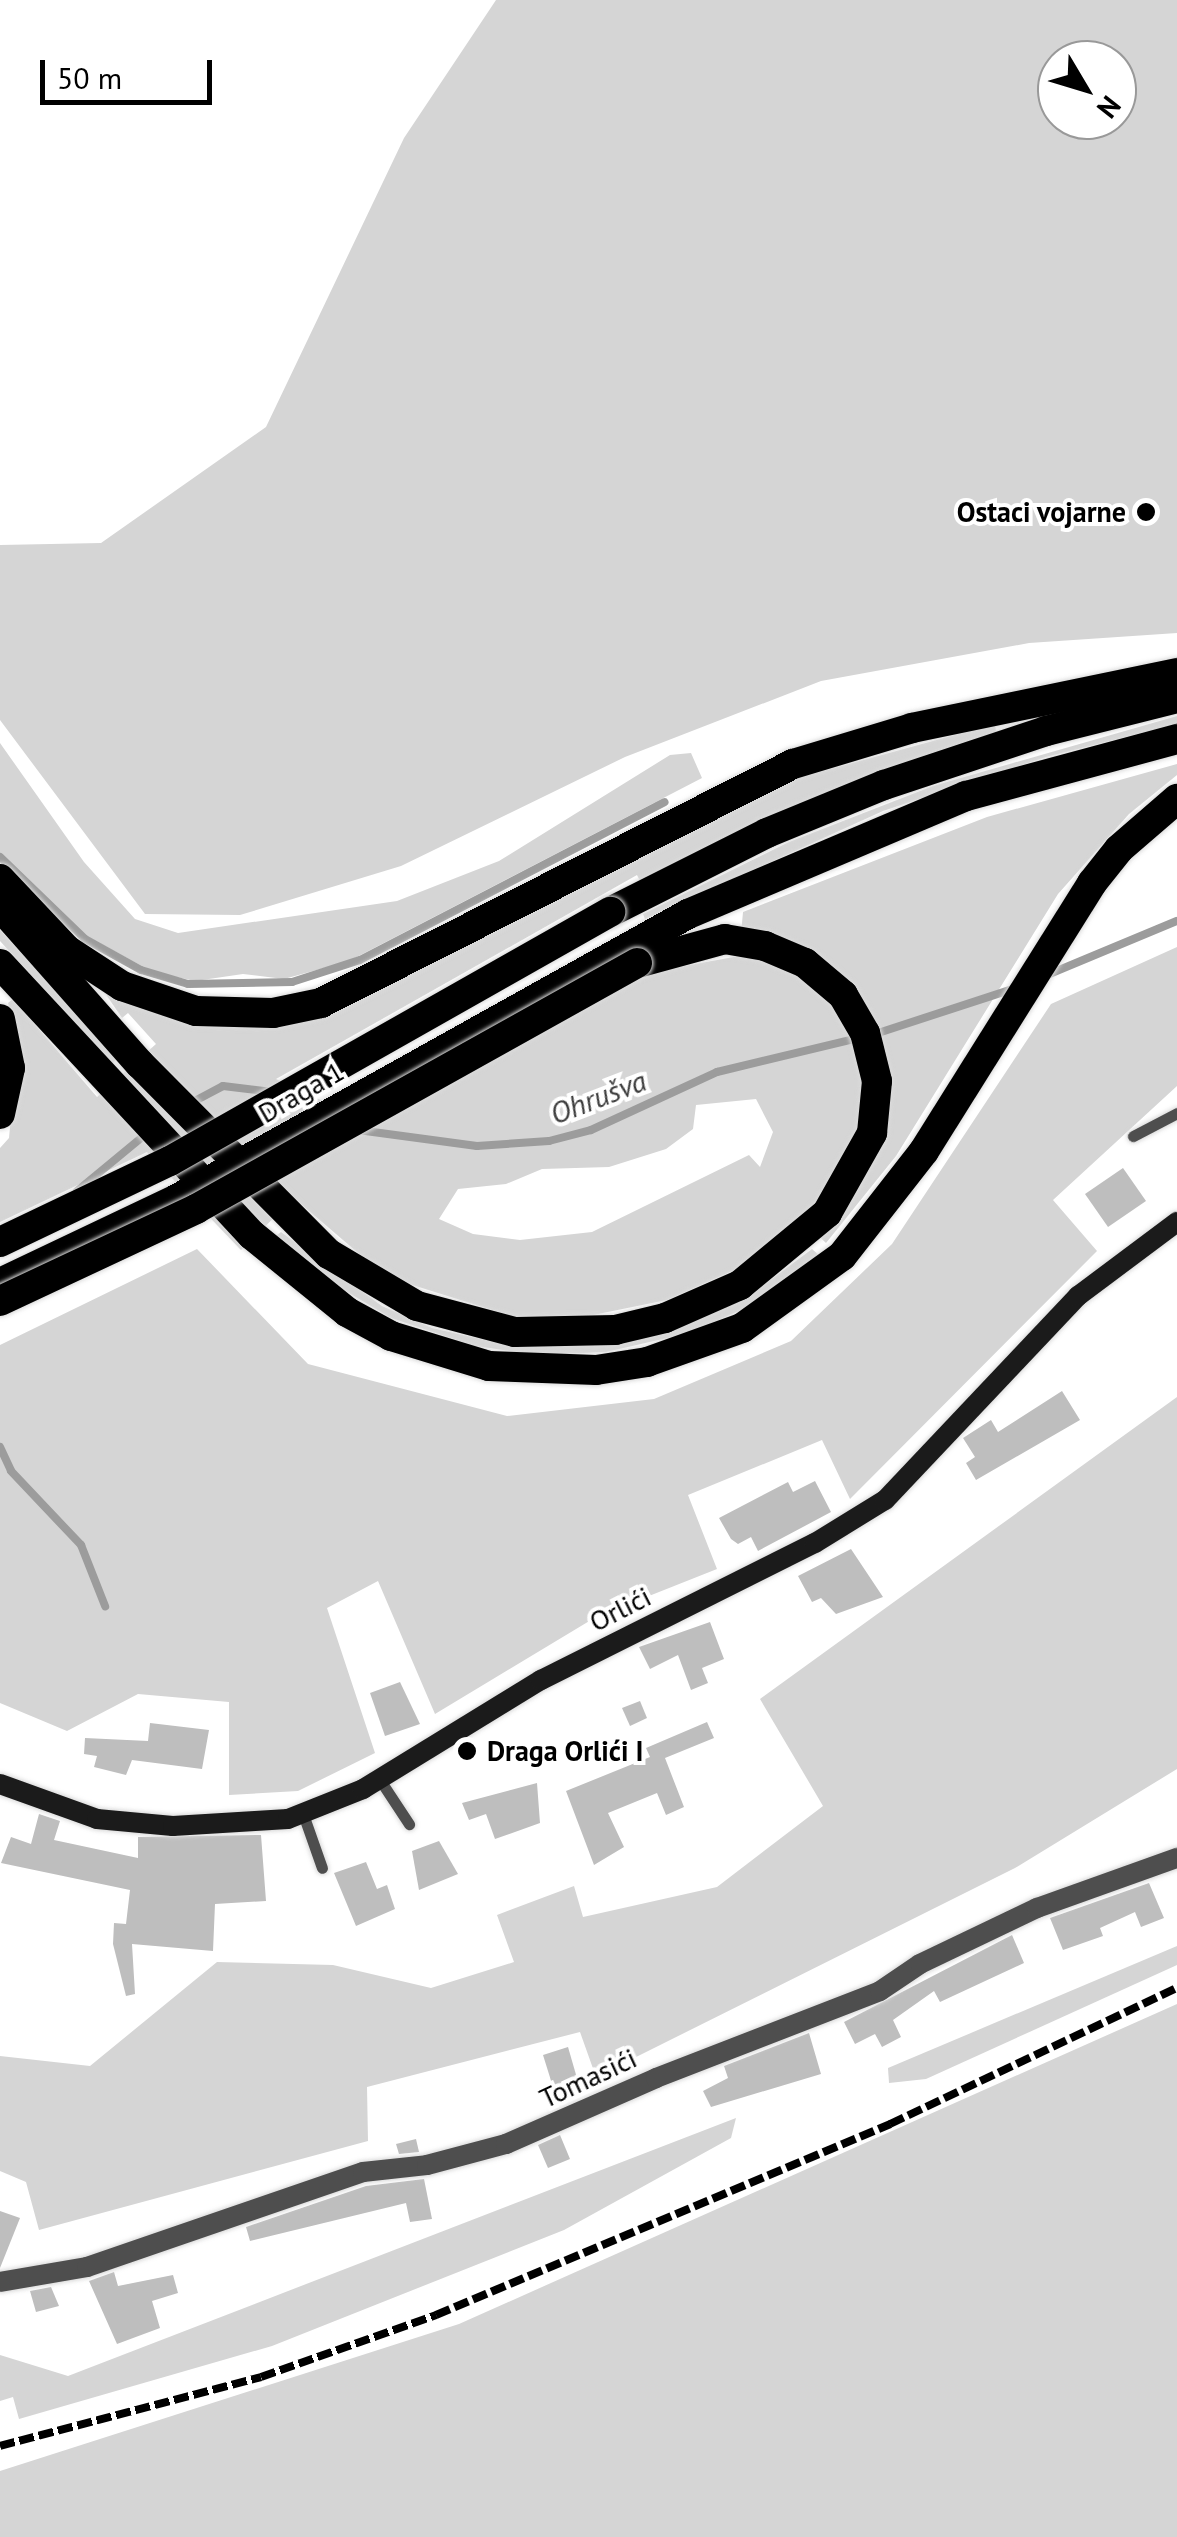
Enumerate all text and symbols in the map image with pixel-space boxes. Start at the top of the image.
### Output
scale bar [45,40,218,102]
north arrow [1037,40,1137,140]
text: 50 m [57,58,122,97]
text: N [1089,89,1130,126]
place label: Ostaci vojarne [956,495,1126,529]
marker: Ostaci vojarne [1135,501,1157,523]
street label: Draga 1 [252,1054,350,1130]
water label: Ohrušva [545,1062,651,1132]
street label: Orlići [584,1579,656,1639]
place label: Draga Orlići I [487,1734,644,1768]
marker: Draga Orlići I [456,1740,478,1762]
street label: Tomasići [534,2041,642,2115]

